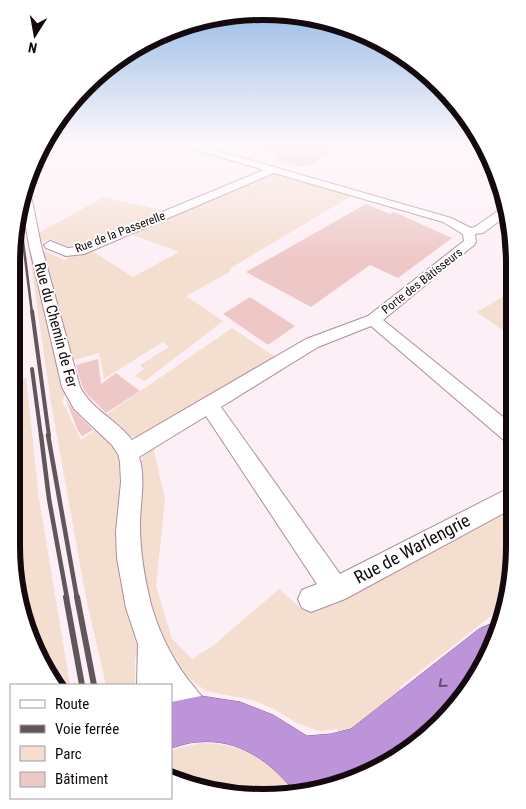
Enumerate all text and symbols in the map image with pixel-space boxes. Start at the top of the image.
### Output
north arrow [10,10,60,60]
text: N [27,39,38,56]
street label: Rue de la Passerelle [73,208,167,256]
street label: Porte des Bâtisseurs [379,245,465,317]
street label: Rue du Chemin de Fer [31,261,81,390]
street label: Rue de Warlengrie [350,509,473,588]
one-way arrow [439,679,448,687]
legend [10,684,172,799]
text: Route [55,695,89,713]
text: Voie ferrée [55,720,119,738]
text: Parc [55,745,82,763]
text: Bâtiment [55,770,108,788]

